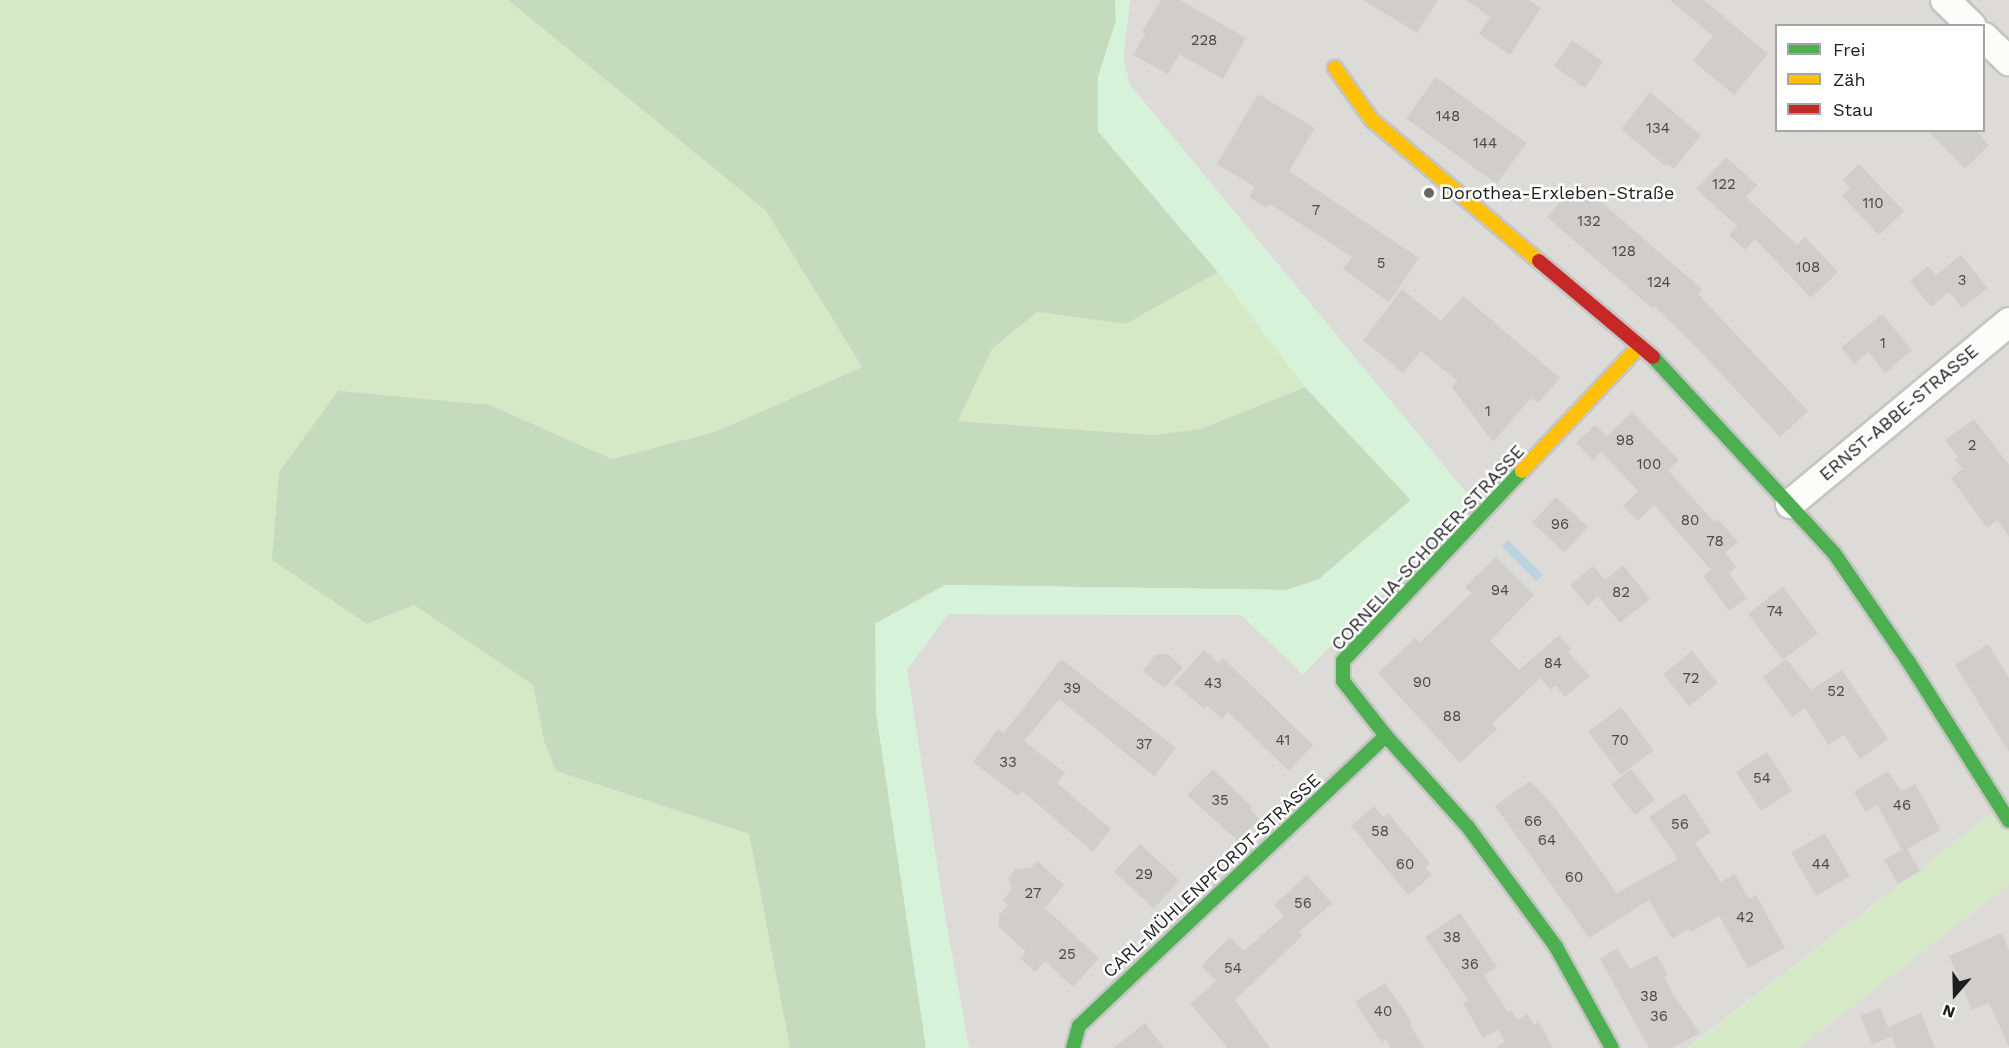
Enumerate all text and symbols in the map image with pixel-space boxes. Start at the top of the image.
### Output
legend [1775,24,1985,132]
house number: 228 [1191,32,1217,50]
text: Frei [1833,39,1865,60]
text: Zäh [1833,69,1866,90]
text: Stau [1833,99,1873,120]
house number: 148 [1436,108,1460,126]
house number: 134 [1646,120,1670,138]
house number: 144 [1473,135,1497,153]
house number: 122 [1712,176,1736,194]
place label: Dorothea-Erxleben-Straße [1441,182,1674,204]
marker: Dorothea-Erxleben-Straße [1422,186,1436,200]
house number: 110 [1862,195,1884,213]
house number: 7 [1312,202,1320,220]
house number: 132 [1577,213,1601,231]
house number: 128 [1612,243,1636,261]
house number: 5 [1377,255,1385,273]
house number: 108 [1796,259,1820,277]
house number: 3 [1958,272,1966,290]
house number: 124 [1647,274,1671,292]
house number: 1 [1880,335,1886,353]
street label: ERNST-ABBE-STRASSE [1815,340,1983,486]
house number: 1 [1485,403,1491,421]
house number: 98 [1616,432,1634,450]
house number: 2 [1968,437,1976,455]
street label: CORNELIA-SCHORER-STRASSE [1327,441,1529,655]
house number: 100 [1637,456,1661,474]
house number: 80 [1681,512,1699,530]
house number: 96 [1551,516,1569,534]
house number: 78 [1706,533,1724,551]
house number: 94 [1491,582,1509,600]
house number: 82 [1612,584,1630,602]
house number: 74 [1767,603,1783,621]
house number: 84 [1544,655,1562,673]
house number: 72 [1682,670,1700,688]
house number: 90 [1413,674,1431,692]
house number: 43 [1204,675,1222,693]
house number: 39 [1063,680,1081,698]
house number: 52 [1827,683,1845,701]
house number: 88 [1443,708,1461,726]
house number: 41 [1276,732,1290,750]
house number: 70 [1611,732,1629,750]
house number: 37 [1136,736,1152,754]
house number: 33 [999,754,1017,772]
street label: CARL-MÜHLENPFORDT-STRASSE [1099,769,1325,983]
house number: 54 [1753,770,1771,788]
house number: 35 [1211,792,1229,810]
house number: 46 [1893,797,1911,815]
house number: 66 [1524,813,1542,831]
house number: 56 [1671,816,1689,834]
house number: 58 [1371,823,1389,841]
house number: 64 [1538,832,1556,850]
house number: 60 [1396,856,1414,874]
house number: 44 [1812,856,1830,874]
house number: 29 [1135,866,1153,884]
house number: 60 [1565,869,1583,887]
house number: 27 [1025,885,1041,903]
house number: 56 [1294,895,1312,913]
house number: 42 [1736,909,1754,927]
house number: 38 [1443,929,1461,947]
house number: 25 [1058,946,1076,964]
house number: 36 [1461,956,1479,974]
house number: 54 [1224,960,1242,978]
north arrow [1925,964,1985,1024]
house number: 38 [1640,988,1658,1006]
text: N [1940,1000,1958,1022]
house number: 40 [1374,1003,1392,1021]
house number: 36 [1650,1008,1668,1026]

